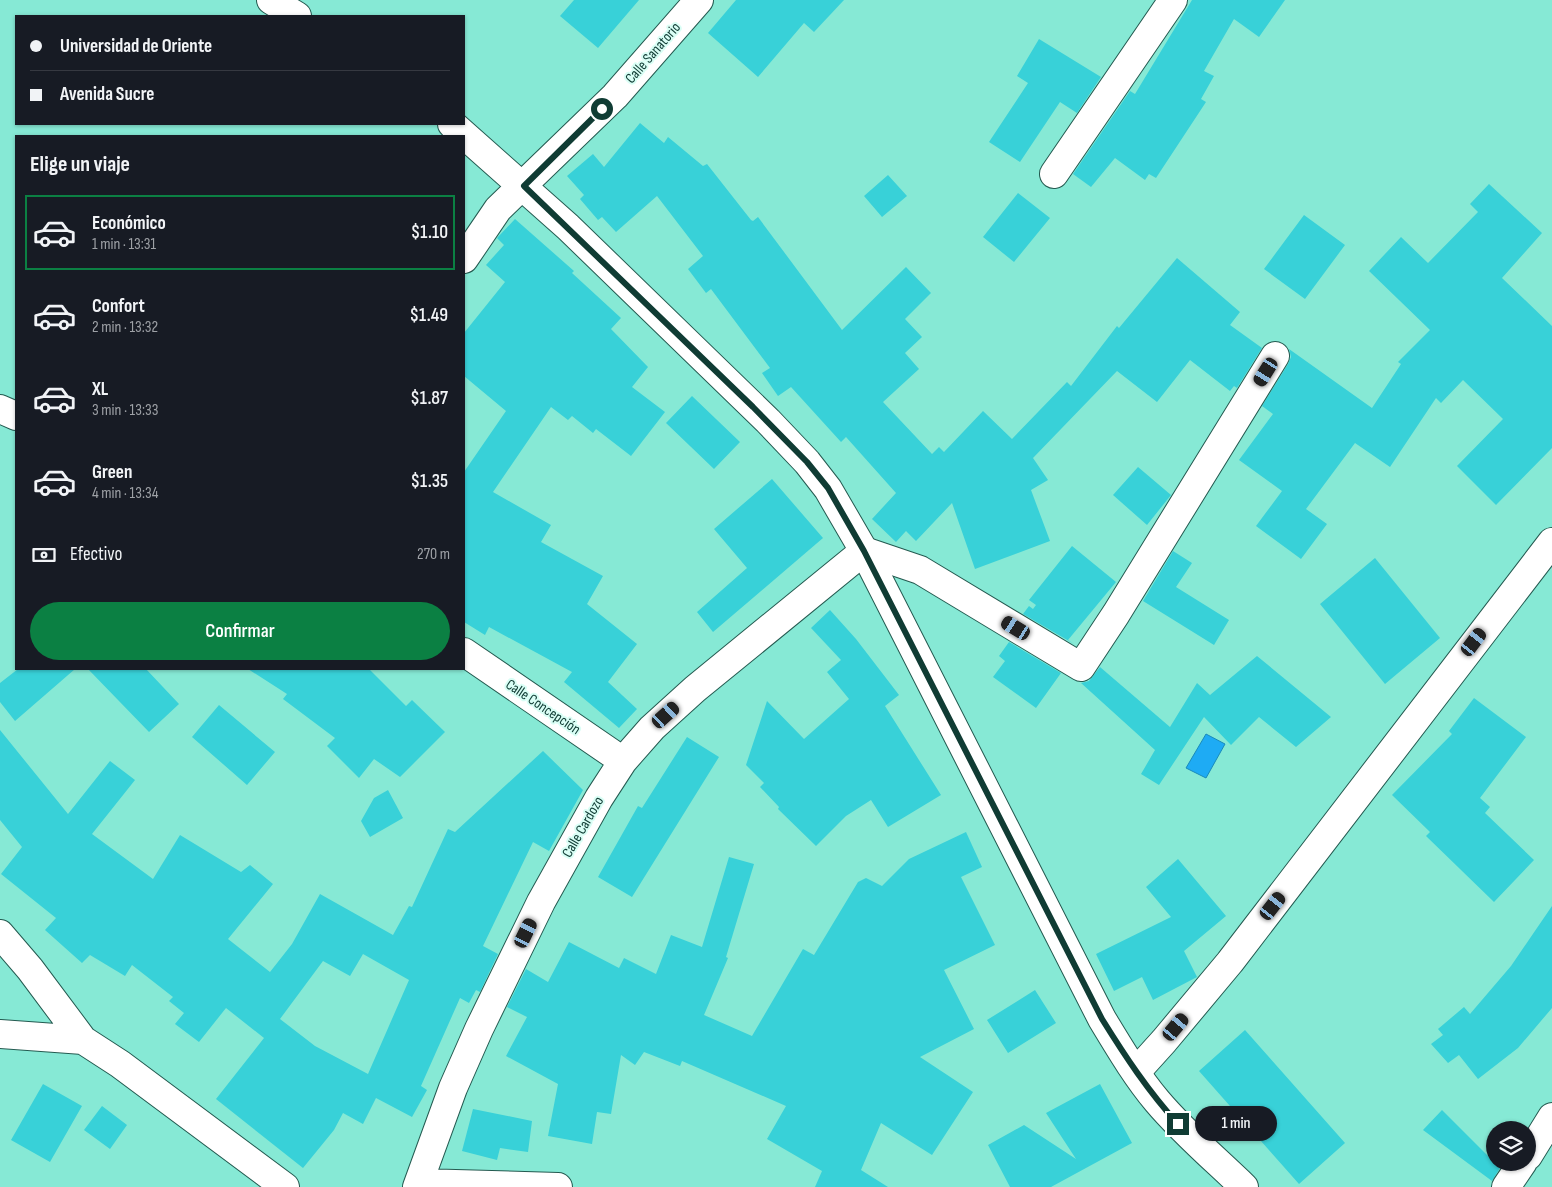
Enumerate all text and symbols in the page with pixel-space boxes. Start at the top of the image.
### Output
street label: Calle Sanatorio [621,18,685,88]
text: Universidad de Oriente [60,35,212,58]
text: Avenida Sucre [60,83,154,106]
route start [591,98,613,120]
text: Elige un viaje [30,151,130,178]
icon: car [32,210,77,255]
text: Económico [92,212,166,235]
text: $1.10 [411,221,448,244]
text: 1 min · 13:31 [92,235,156,254]
icon: car [32,293,77,338]
text: Confort [92,295,145,318]
text: $1.49 [409,304,448,327]
text: 2 min · 13:32 [92,318,158,337]
car [1251,355,1280,389]
icon: car [32,376,77,421]
text: XL [92,378,108,401]
text: $1.87 [410,387,448,410]
text: 3 min · 13:33 [92,401,158,420]
icon: car [32,459,77,504]
text: Green [92,461,132,484]
text: $1.35 [410,470,448,493]
text: 4 min · 13:34 [92,484,158,503]
icon: cash [30,541,58,569]
text: Efectivo [70,543,122,566]
text: 270 m [417,545,450,564]
button: Confirmar [30,602,450,660]
car [999,614,1032,642]
car [1458,626,1489,658]
street label: Calle Concepción [502,675,584,739]
car [649,699,682,731]
street label: Calle Cardozo [558,793,608,861]
car [1257,890,1288,922]
car [512,916,539,950]
car [1160,1011,1191,1043]
callout: 1 min [1196,1106,1278,1142]
route end [1167,1113,1189,1135]
text: 1 min [1221,1114,1251,1133]
map controls [1486,1121,1536,1171]
button: layers [1486,1121,1536,1171]

